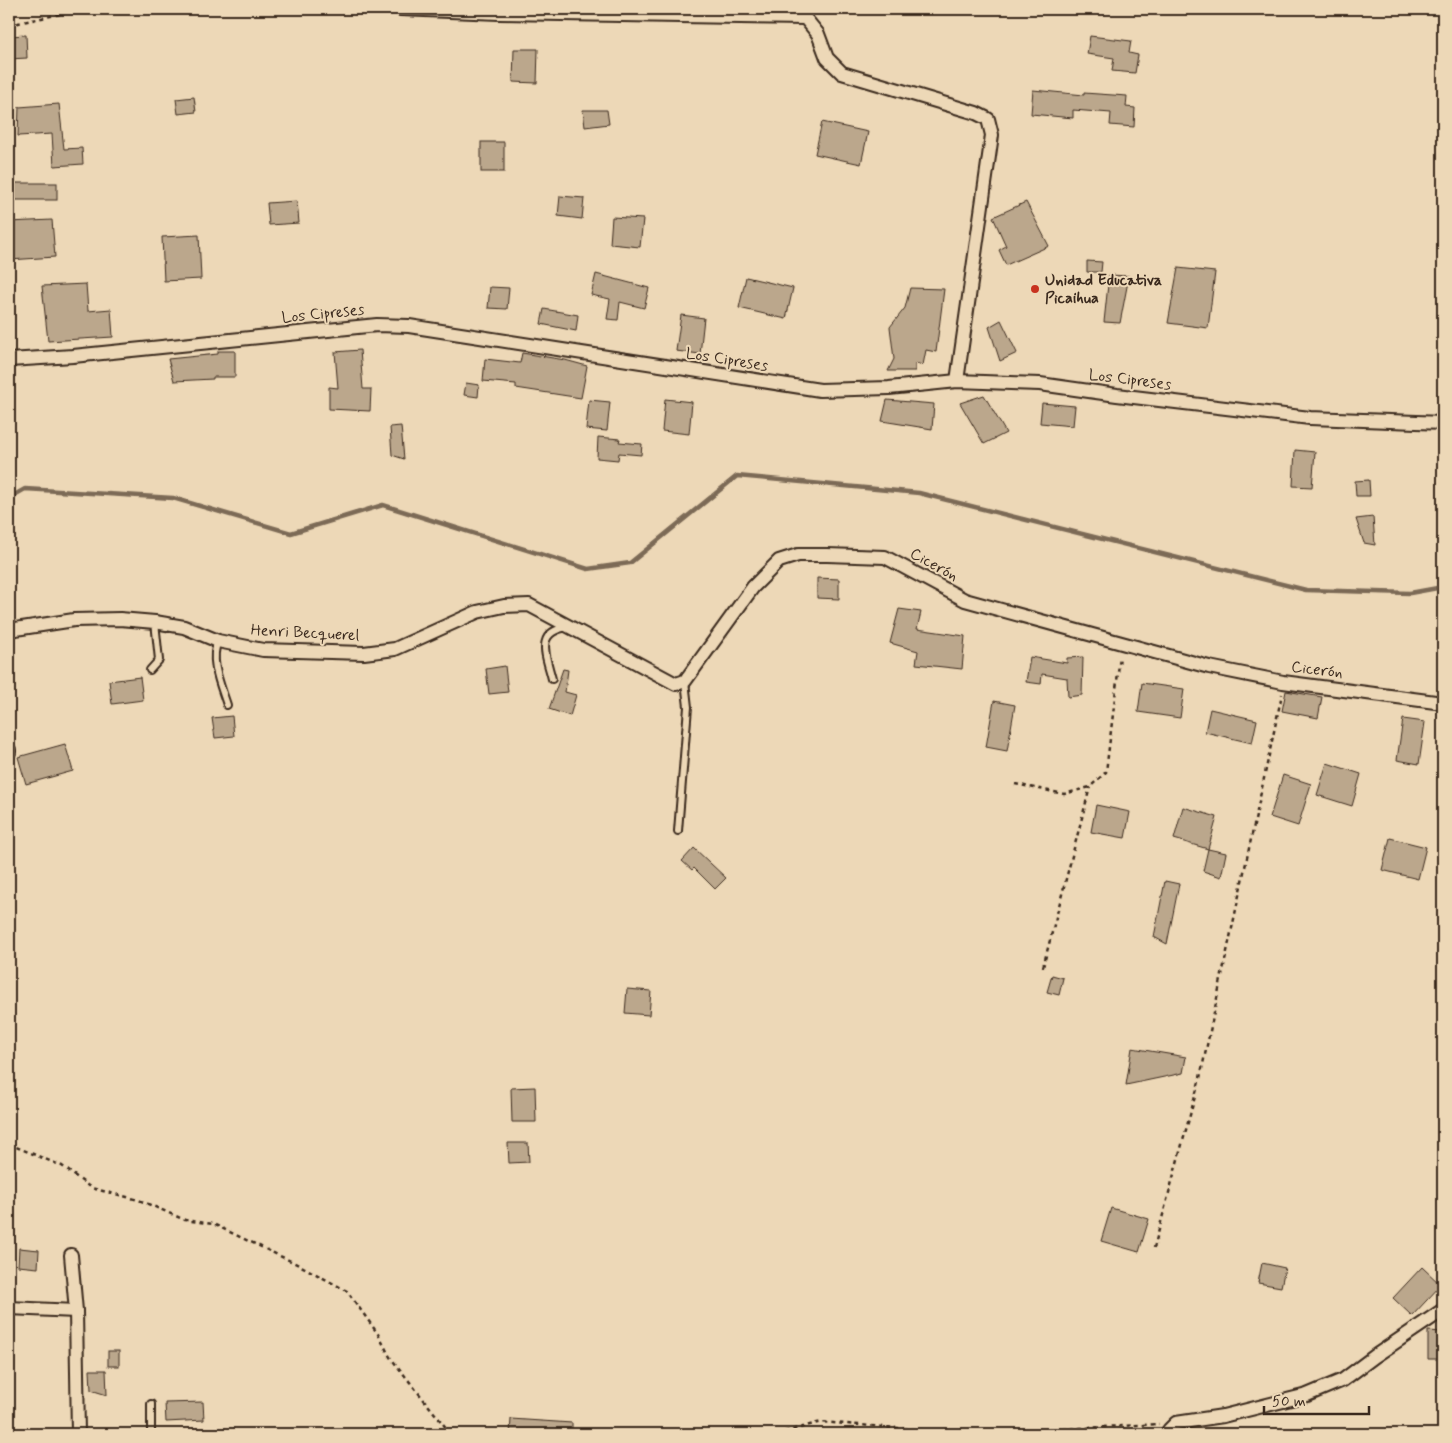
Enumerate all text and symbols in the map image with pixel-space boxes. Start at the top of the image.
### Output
place label: Unidad Educativa Picaihua [1045,270,1162,309]
marker: Unidad Educativa Picaihua [1029,283,1041,295]
street label: Los Cipreses [281,299,365,329]
street label: Los Cipreses [684,343,770,377]
street label: Los Cipreses [1088,365,1172,395]
street label: Cicerón [906,543,962,587]
street label: Henri Becquerel [250,620,360,646]
street label: Cicerón [1290,656,1344,684]
scale bar [1264,1383,1370,1415]
text: 50 m [1272,1392,1306,1412]

